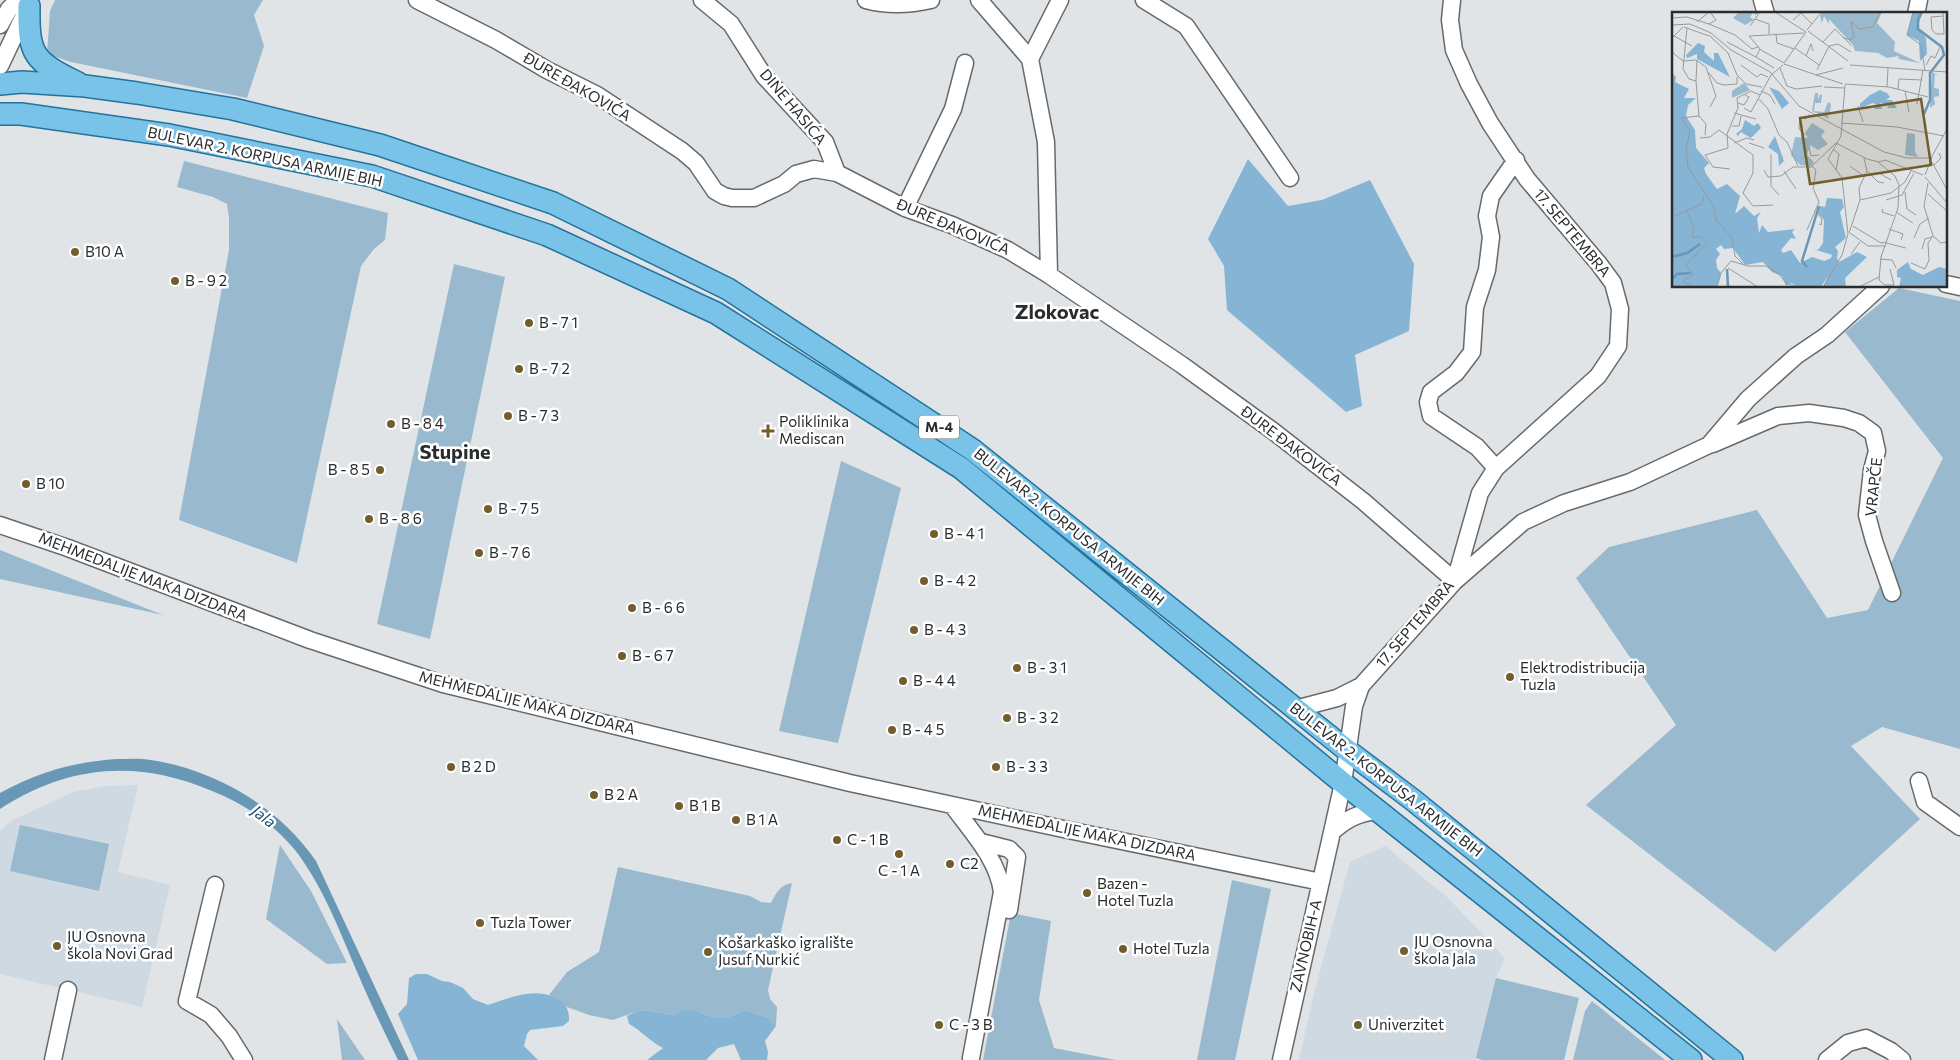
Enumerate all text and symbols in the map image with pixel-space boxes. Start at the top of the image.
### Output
inset map [1672,12,1948,288]
street label: ĐURE ĐAKOVIĆA [520,47,635,124]
street label: DINE HASIĆA [757,64,831,148]
street label: BULEVAR 2. KORPUSA ARMIJE BIH [146,122,384,190]
street label: 17. SEPTEMBRA [1531,185,1615,280]
street label: ĐURE ĐAKOVIĆA [893,193,1013,258]
place label: B10 A [85,242,124,260]
marker: B10 A [69,246,81,258]
place label: B - 9 2 [185,271,227,289]
marker: B - 9 2 [169,275,181,287]
district label: Zlokovac [1015,299,1100,323]
place label: B - 7 1 [539,313,578,331]
marker: B - 7 1 [523,317,535,329]
place label: B - 7 2 [529,359,570,377]
marker: B - 7 2 [513,363,525,375]
street label: ĐURE ĐAKOVIĆA [1237,400,1346,489]
place label: B - 7 3 [518,406,559,424]
marker: B - 7 3 [502,410,514,422]
place label: Poliklinika Mediscan [779,412,849,447]
place label: B - 8 4 [401,414,444,432]
road number: M-4 [919,416,959,438]
marker: B - 8 4 [385,418,397,430]
marker: Poliklinika Mediscan [761,424,775,438]
district label: Stupine [419,439,491,463]
street label: BULEVAR 2. KORPUSA ARMIJE BIH [971,444,1168,609]
street label: VRAPČE [1860,456,1885,517]
place label: B - 8 5 [328,460,370,478]
marker: B - 8 5 [374,464,386,476]
place label: B 10 [36,474,65,492]
marker: B 10 [20,478,32,490]
place label: B - 7 5 [498,499,539,517]
marker: B - 7 5 [482,503,494,515]
place label: B - 8 6 [379,509,422,527]
marker: B - 8 6 [363,513,375,525]
place label: B - 4 1 [944,524,984,542]
street label: MEHMEDALIJE MAKA DIZDARA [36,528,250,624]
marker: B - 4 1 [928,528,940,540]
place label: B - 7 6 [489,543,531,561]
marker: B - 7 6 [473,547,485,559]
place label: B - 4 2 [934,571,976,589]
marker: B - 4 2 [918,575,930,587]
street label: 17. SEPTEMBRA [1371,576,1457,671]
place label: B - 6 6 [642,598,685,616]
marker: B - 6 6 [626,602,638,614]
place label: B - 4 3 [924,620,966,638]
marker: B - 4 3 [908,624,920,636]
place label: B - 6 7 [632,646,674,664]
marker: B - 6 7 [616,650,628,662]
place label: B - 3 1 [1027,658,1067,676]
place label: Elektrodistribucija Tuzla [1520,658,1645,693]
marker: B - 3 1 [1011,662,1023,674]
street label: MEHMEDALIJE MAKA DIZDARA [417,666,637,738]
place label: B - 4 4 [913,671,956,689]
marker: Elektrodistribucija Tuzla [1504,671,1516,683]
marker: B - 4 4 [897,675,909,687]
street label: BULEVAR 2. KORPUSA ARMIJE BIH [1287,698,1487,860]
place label: B - 3 2 [1017,708,1059,726]
marker: B - 3 2 [1001,712,1013,724]
place label: B - 4 5 [902,720,944,738]
marker: B - 4 5 [886,724,898,736]
place label: B 2 D [461,757,496,775]
place label: B - 3 3 [1006,757,1048,775]
marker: B 2 D [445,761,457,773]
marker: B - 3 3 [990,761,1002,773]
place label: B 2 A [604,785,638,803]
marker: B 2 A [588,789,600,801]
place label: B 1 B [689,796,721,814]
water label: Jala [247,799,280,831]
marker: B 1 B [673,800,685,812]
street label: MEHMEDALIJE MAKA DIZDARA [977,800,1198,864]
place label: B 1 A [746,810,778,828]
marker: B 1 A [730,814,742,826]
place label: C - 1 B [847,830,889,848]
marker: C - 1 B [831,834,843,846]
marker: C - 1 A [893,848,905,860]
place label: C2 [960,854,979,872]
marker: C2 [944,858,956,870]
place label: C - 1 A [878,861,920,879]
place label: Bazen - Hotel Tuzla [1097,874,1174,909]
marker: Bazen - Hotel Tuzla [1081,887,1093,899]
street label: ZAVNOBIH-A [1286,898,1324,994]
place label: Tuzla Tower [490,913,572,931]
marker: Tuzla Tower [474,917,486,929]
place label: JU Osnovna škola Novi Grad [67,927,173,962]
place label: JU Osnovna škola Jala [1414,932,1493,967]
place label: Košarkaško igralište Jusuf Nurkić [718,933,854,968]
place label: Hotel Tuzla [1133,939,1210,957]
marker: JU Osnovna škola Novi Grad [51,940,63,952]
marker: Hotel Tuzla [1117,943,1129,955]
marker: JU Osnovna škola Jala [1398,945,1410,957]
marker: Košarkaško igralište Jusuf Nurkić [702,946,714,958]
place label: C - 3 B [949,1015,993,1033]
place label: Univerzitet [1368,1015,1444,1033]
marker: C - 3 B [933,1019,945,1031]
marker: Univerzitet [1352,1019,1364,1031]

